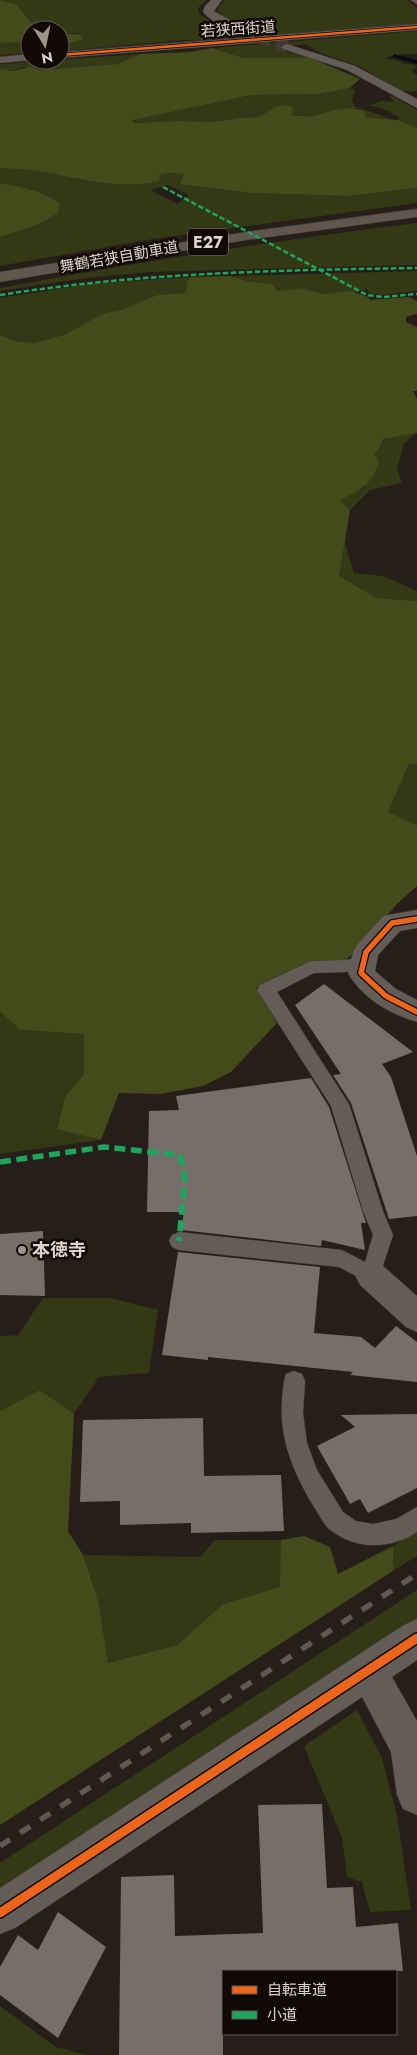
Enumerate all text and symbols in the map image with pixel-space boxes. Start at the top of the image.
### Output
street label: 若狭西街道 [200,15,276,43]
north arrow [20,20,70,70]
text: N [40,47,54,69]
road number: E27 [188,228,228,256]
street label: 舞鶴若狭自動車道 [58,236,180,278]
place label: 本徳寺 [32,1237,86,1263]
marker: 本徳寺 [16,1244,28,1256]
legend [222,1970,397,2035]
text: 自転車道 [267,1979,327,2001]
text: 小道 [267,2004,297,2026]

